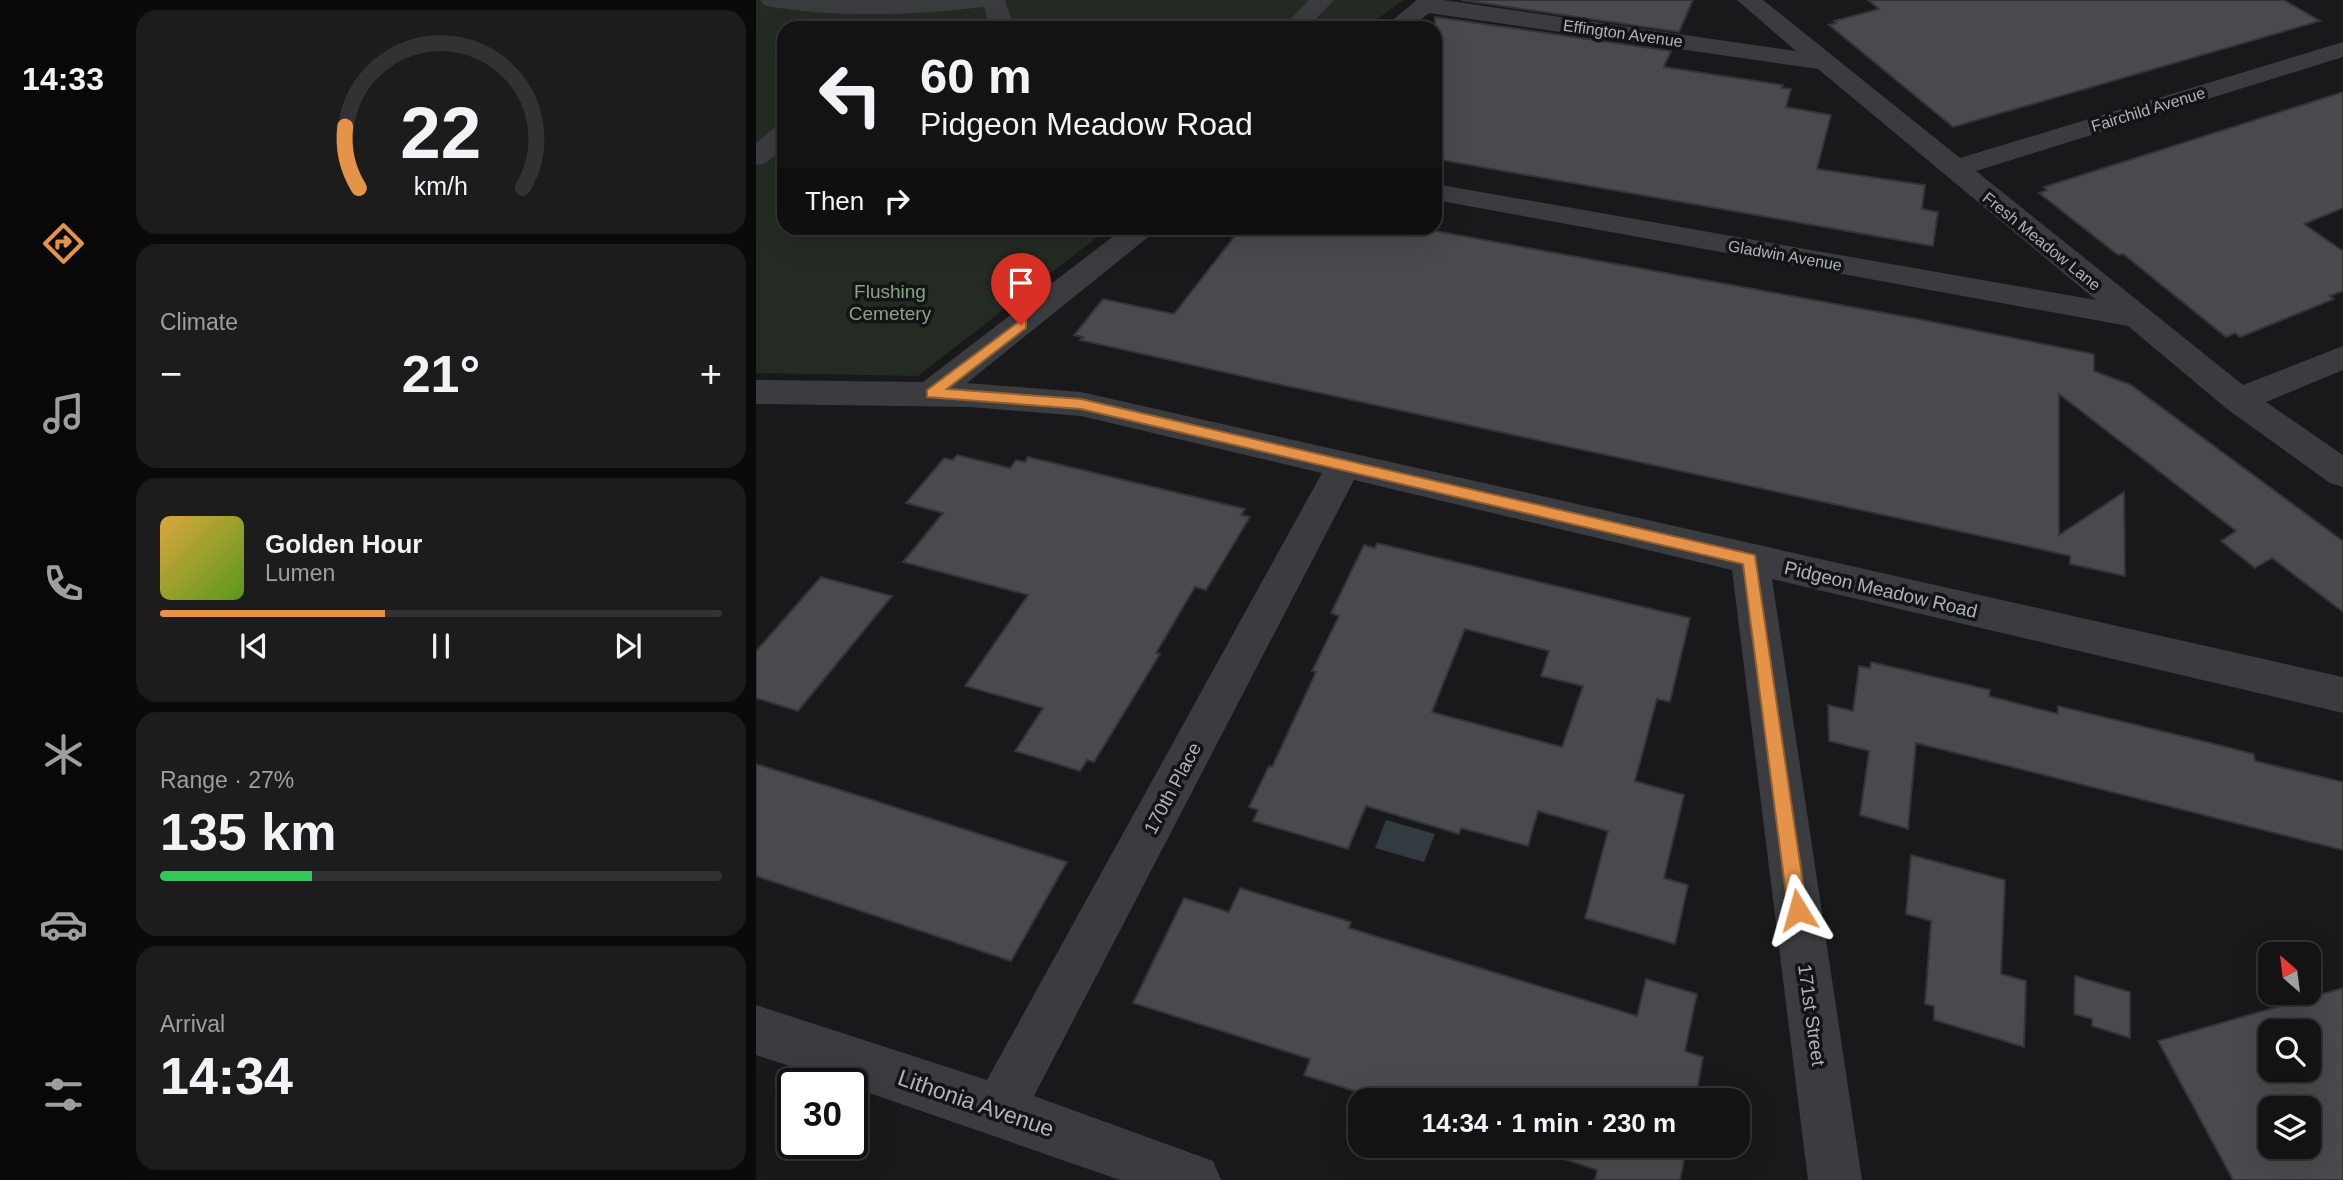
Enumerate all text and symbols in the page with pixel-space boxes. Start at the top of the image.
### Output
street label: Effington Avenue [1562,17,1684,50]
icon: left [805,49,896,140]
text: 60 m [920,49,1032,103]
text: 14:33 [22,61,104,97]
street label: Fairchild Avenue [2089,84,2207,135]
text: 22 [401,92,481,173]
text: Pidgeon Meadow Road [920,106,1253,142]
text: km/h [414,172,468,200]
icon: right [878,182,916,220]
text: Then [805,186,864,216]
street label: Fresh Meadow Lane [1980,189,2104,294]
icon: directions [39,219,88,268]
street label: Gladwin Avenue [1727,237,1843,274]
pin [991,253,1051,325]
icon: arrive [1002,264,1040,302]
park label: Flushing Cemetery [849,281,932,324]
text: Climate [160,309,238,335]
text: 21° [402,345,480,403]
text: − [160,353,182,395]
text: + [700,353,722,395]
icon: music [39,389,88,438]
text: Golden Hour [265,529,422,559]
street label: Pidgeon Meadow Road [1782,557,1979,622]
icon: phone [39,559,88,608]
text: Lumen [265,560,335,586]
icon: previous [235,627,273,665]
icon: pause [422,627,460,665]
icon: next [609,627,647,665]
icon: climate [39,730,88,779]
street label: 170th Place [1140,739,1205,837]
text: Range · 27% [160,767,294,793]
text: 135 km [160,803,336,861]
position arrow [1761,873,1835,947]
icon: car [39,900,88,949]
north arrow [2258,942,2320,1004]
map controls [2258,942,2321,1159]
street label: 171st Street [1794,963,1829,1068]
text: Arrival [160,1011,225,1037]
button: search [2258,1019,2321,1082]
text: 14:34 [160,1047,293,1105]
street label: Lithonia Avenue [895,1064,1057,1142]
speed limit sign: 30 [777,1068,868,1159]
icon: filters [39,1070,88,1119]
button: layers [2258,1096,2321,1159]
text: 14:34 · 1 min · 230 m [1422,1108,1676,1138]

